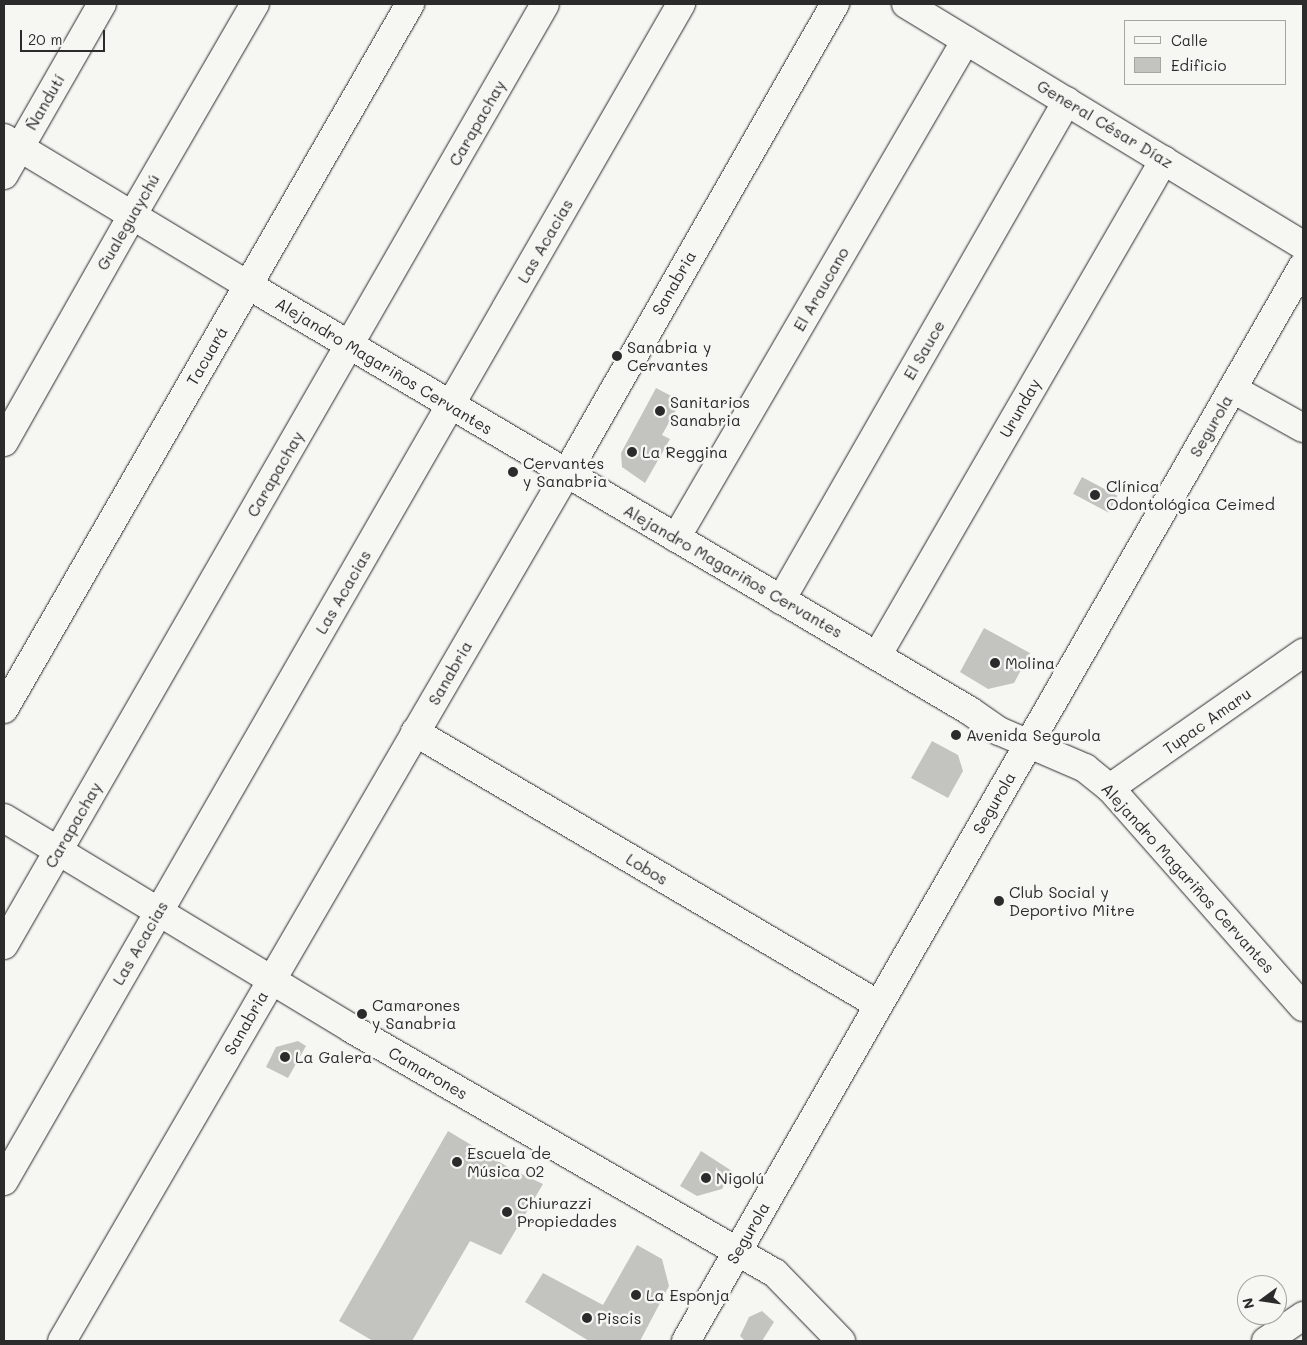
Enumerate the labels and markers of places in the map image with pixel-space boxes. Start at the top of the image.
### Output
place label: Sanabria y Cervantes [627,337,711,375]
marker: Sanabria y Cervantes [611,350,623,362]
place label: Sanitarios Sanabria [670,392,750,430]
marker: Sanitarios Sanabria [654,405,666,417]
place label: La Reggina [642,442,728,462]
marker: La Reggina [626,446,638,458]
place label: Cervantes y Sanabria [523,453,607,491]
marker: Cervantes y Sanabria [507,466,519,478]
place label: Clínica Odontológica Ceimed [1106,476,1275,514]
marker: Clínica Odontológica Ceimed [1088,488,1102,502]
place label: Molina [1005,653,1055,673]
marker: Molina [989,657,1001,669]
place label: Avenida Segurola [966,725,1101,745]
marker: Avenida Segurola [950,729,962,741]
place label: Club Social y Deportivo Mitre [1009,882,1135,920]
marker: Club Social y Deportivo Mitre [993,895,1005,907]
place label: Camarones y Sanabria [372,995,460,1033]
marker: Camarones y Sanabria [356,1008,368,1020]
place label: La Galera [295,1047,372,1067]
marker: La Galera [279,1051,291,1063]
place label: Escuela de Música 02 [467,1143,551,1181]
marker: Escuela de Música 02 [451,1156,463,1168]
place label: Nigolú [716,1168,764,1188]
marker: Nigolú [700,1172,712,1184]
place label: Chiurazzi Propiedades [517,1193,617,1231]
marker: Chiurazzi Propiedades [501,1206,513,1218]
place label: La Esponja [646,1285,730,1305]
marker: La Esponja [630,1289,642,1301]
place label: Piscis [597,1308,642,1328]
marker: Piscis [581,1312,593,1324]

